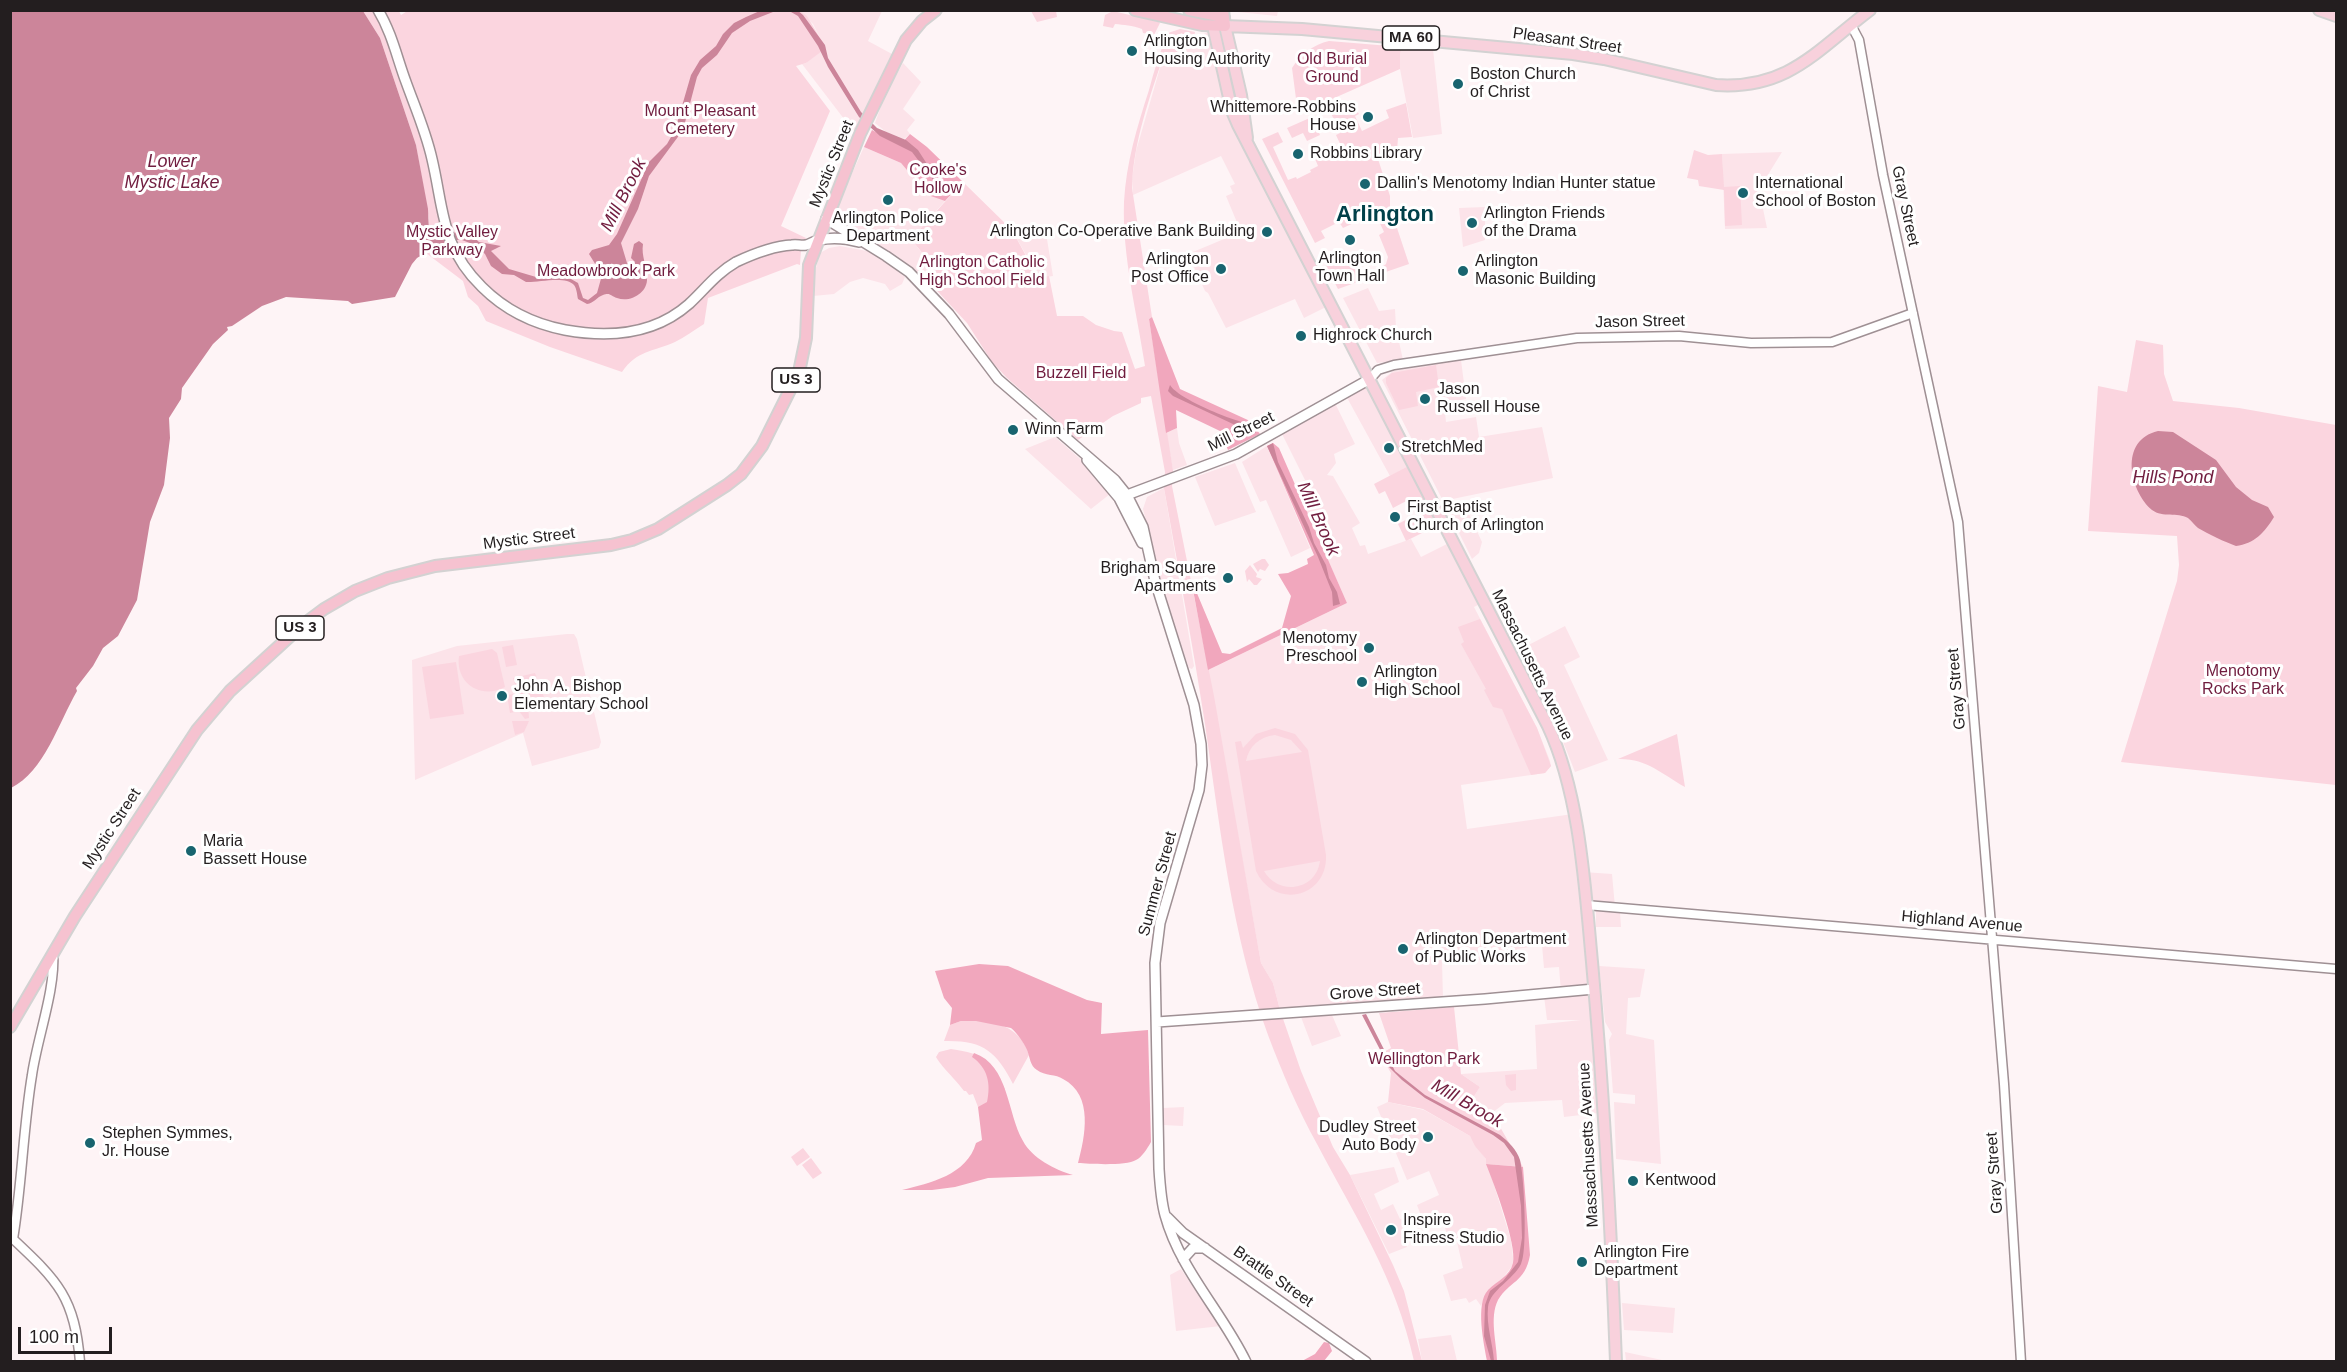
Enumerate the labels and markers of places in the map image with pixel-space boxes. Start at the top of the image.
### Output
place label: Arlington Housing Authority [1144,32,1270,70]
marker: Arlington Housing Authority [1125,44,1139,58]
place label: Boston Church of Christ [1470,65,1576,103]
marker: Boston Church of Christ [1451,77,1465,91]
place label: Whittemore-Robbins House [1210,98,1356,136]
marker: Whittemore-Robbins House [1361,110,1375,124]
place label: Robbins Library [1310,144,1422,164]
marker: Robbins Library [1291,147,1305,161]
place label: Dallin's Menotomy Indian Hunter statue [1377,174,1656,194]
place label: International School of Boston [1755,174,1876,212]
marker: Dallin's Menotomy Indian Hunter statue [1358,177,1372,191]
marker: International School of Boston [1736,186,1750,200]
marker: Arlington Police Department [881,193,895,207]
place label: Arlington Friends of the Drama [1484,204,1605,242]
place label: Arlington Police Department [832,209,944,247]
marker: Arlington Friends of the Drama [1465,216,1479,230]
place label: Arlington Co-Operative Bank Building [990,222,1255,242]
marker: Arlington Co-Operative Bank Building [1260,225,1274,239]
marker: Arlington Town Hall [1343,233,1357,247]
place label: Arlington Town Hall [1315,249,1385,287]
place label: Arlington Post Office [1131,250,1209,288]
place label: Arlington Masonic Building [1475,252,1596,290]
marker: Arlington Post Office [1214,262,1228,276]
marker: Arlington Masonic Building [1456,264,1470,278]
place label: Highrock Church [1313,326,1432,346]
marker: Highrock Church [1294,329,1308,343]
place label: Jason Russell House [1437,380,1540,418]
marker: Jason Russell House [1418,392,1432,406]
place label: Winn Farm [1025,420,1103,440]
marker: Winn Farm [1006,423,1020,437]
place label: StretchMed [1401,438,1483,458]
marker: StretchMed [1382,441,1396,455]
place label: First Baptist Church of Arlington [1407,498,1544,536]
marker: First Baptist Church of Arlington [1388,510,1402,524]
place label: Brigham Square Apartments [1100,559,1216,597]
marker: Brigham Square Apartments [1221,571,1235,585]
place label: Menotomy Preschool [1282,629,1357,667]
marker: Menotomy Preschool [1362,641,1376,655]
place label: Arlington High School [1374,663,1460,701]
marker: Arlington High School [1355,675,1369,689]
place label: John A. Bishop Elementary School [514,677,648,715]
marker: John A. Bishop Elementary School [495,689,509,703]
place label: Maria Bassett House [203,832,307,870]
marker: Maria Bassett House [184,844,198,858]
place label: Arlington Department of Public Works [1415,930,1566,968]
marker: Arlington Department of Public Works [1396,942,1410,956]
place label: Dudley Street Auto Body [1319,1118,1416,1156]
place label: Stephen Symmes, Jr. House [102,1124,233,1162]
marker: Dudley Street Auto Body [1421,1130,1435,1144]
marker: Stephen Symmes, Jr. House [83,1136,97,1150]
place label: Kentwood [1645,1171,1716,1191]
marker: Kentwood [1626,1174,1640,1188]
place label: Inspire Fitness Studio [1403,1211,1504,1249]
marker: Inspire Fitness Studio [1384,1223,1398,1237]
place label: Arlington Fire Department [1594,1243,1689,1281]
marker: Arlington Fire Department [1575,1255,1589,1269]

